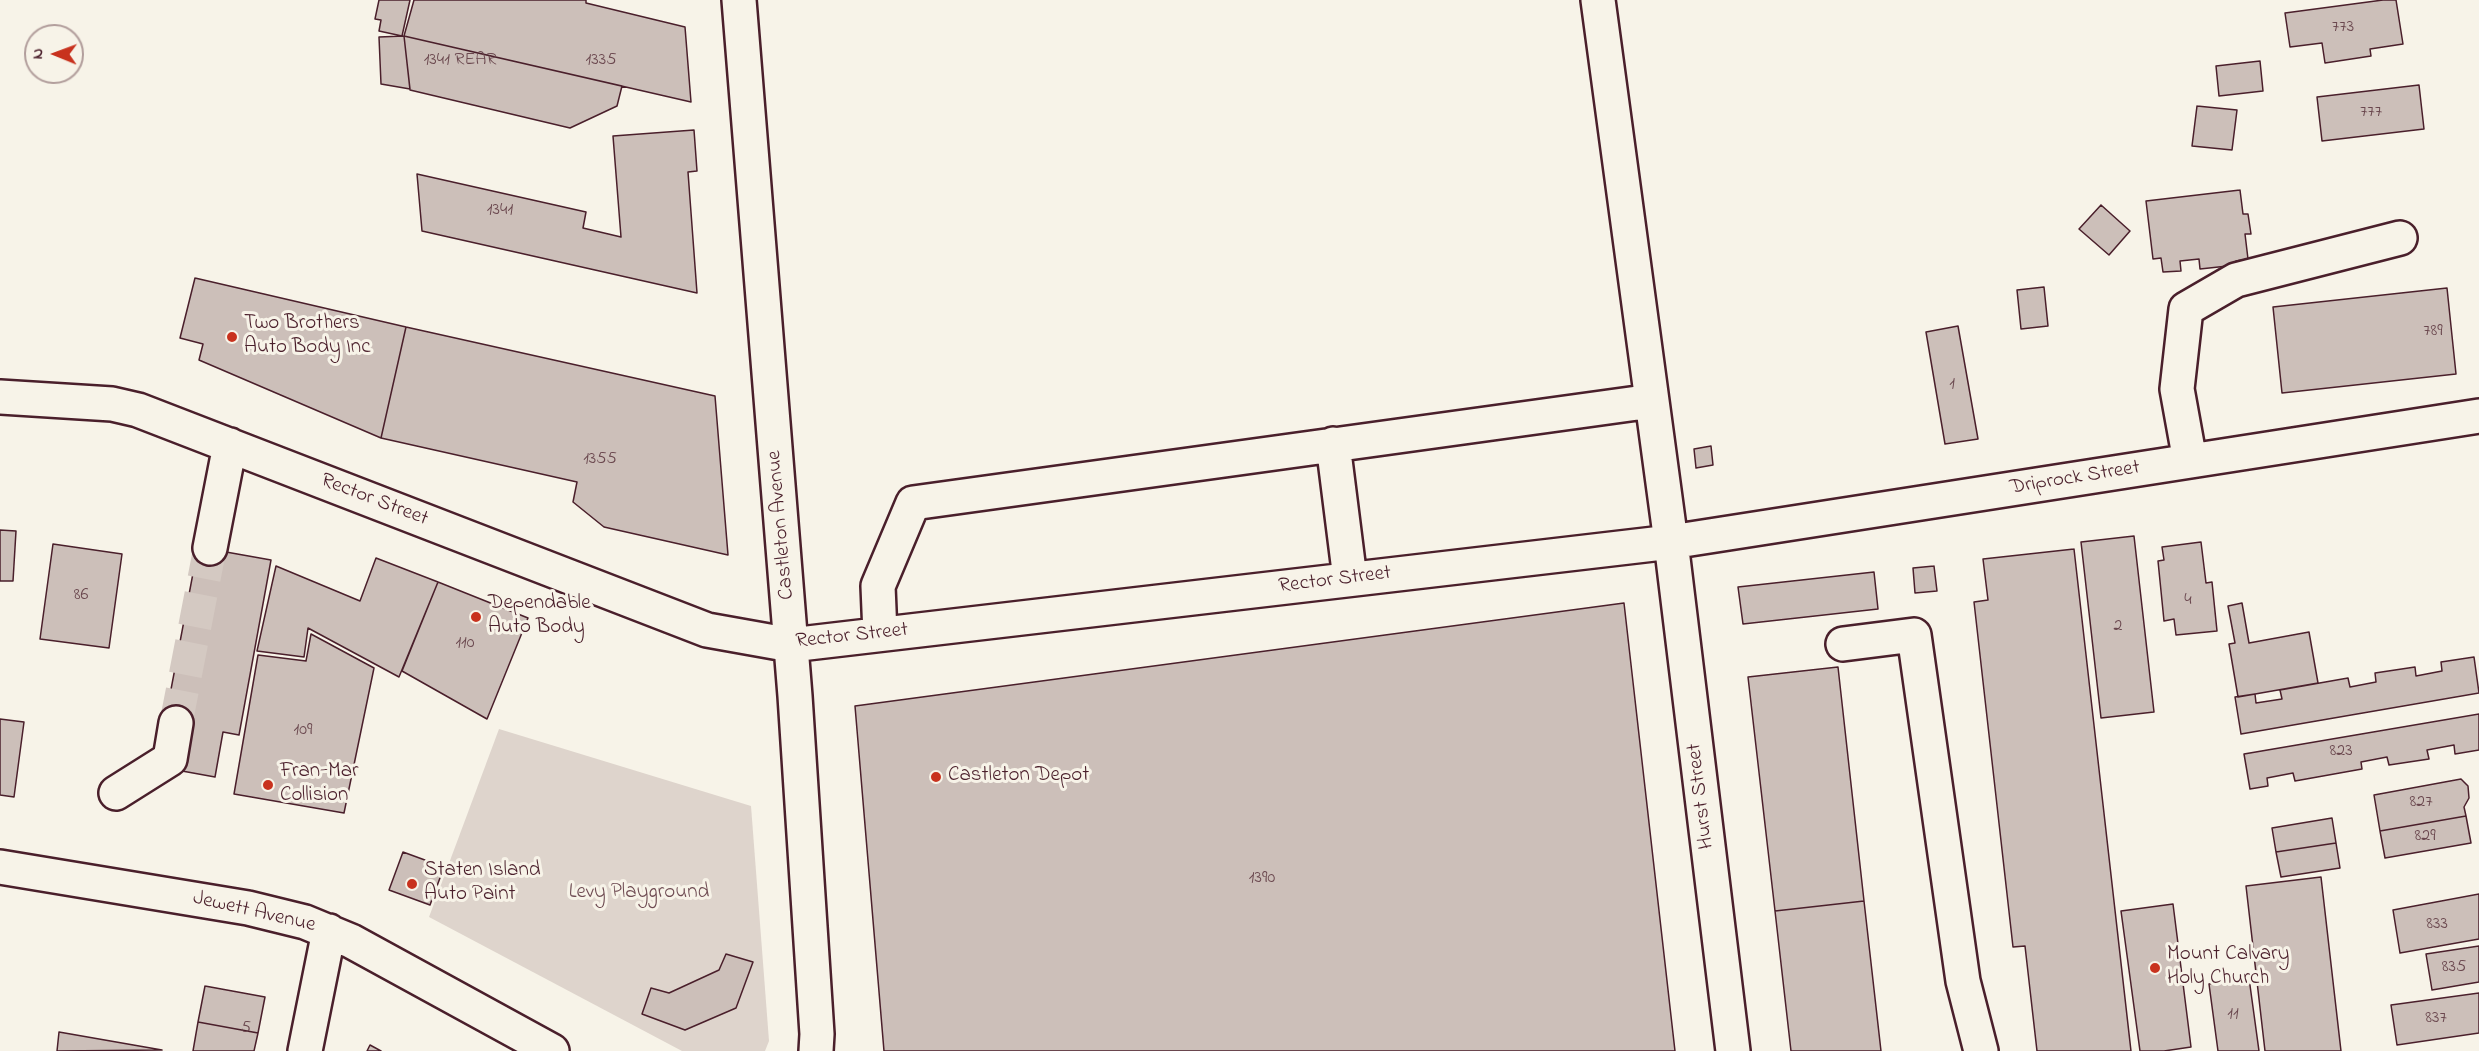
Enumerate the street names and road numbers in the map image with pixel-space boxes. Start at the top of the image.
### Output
street label: Castleton Avenue [763,449,801,601]
street label: Driprock Street [2008,456,2142,502]
street label: Rector Street [317,469,431,533]
street label: Rector Street [1277,562,1393,600]
street label: Rector Street [794,619,910,655]
street label: Hurst Street [1683,742,1721,850]
street label: Jewett Avenue [190,887,318,939]

